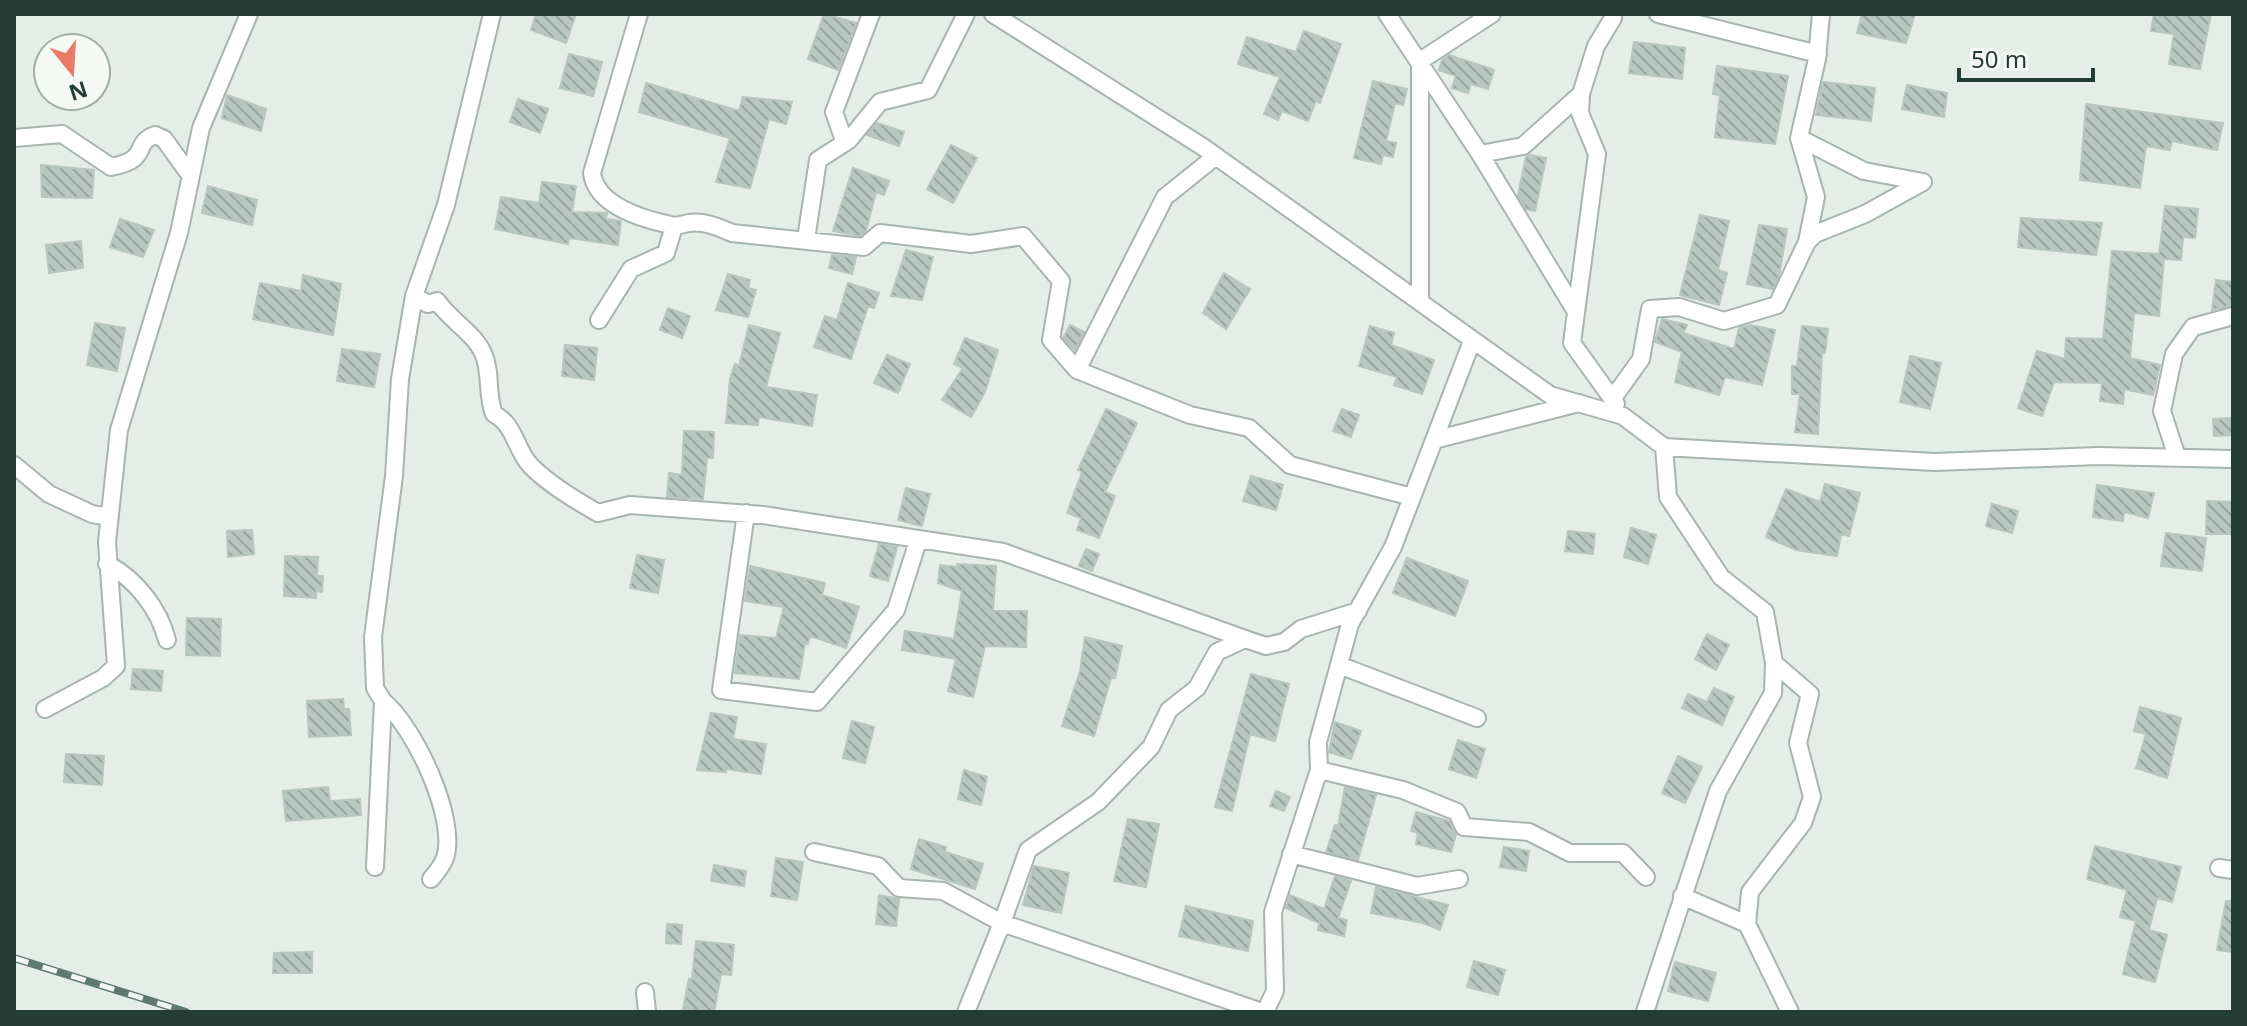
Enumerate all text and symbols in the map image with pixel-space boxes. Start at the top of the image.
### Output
north arrow [32,32,112,112]
scale bar [1959,32,2093,82]
text: 50 m [1971,42,2027,75]
text: N [65,75,92,109]

